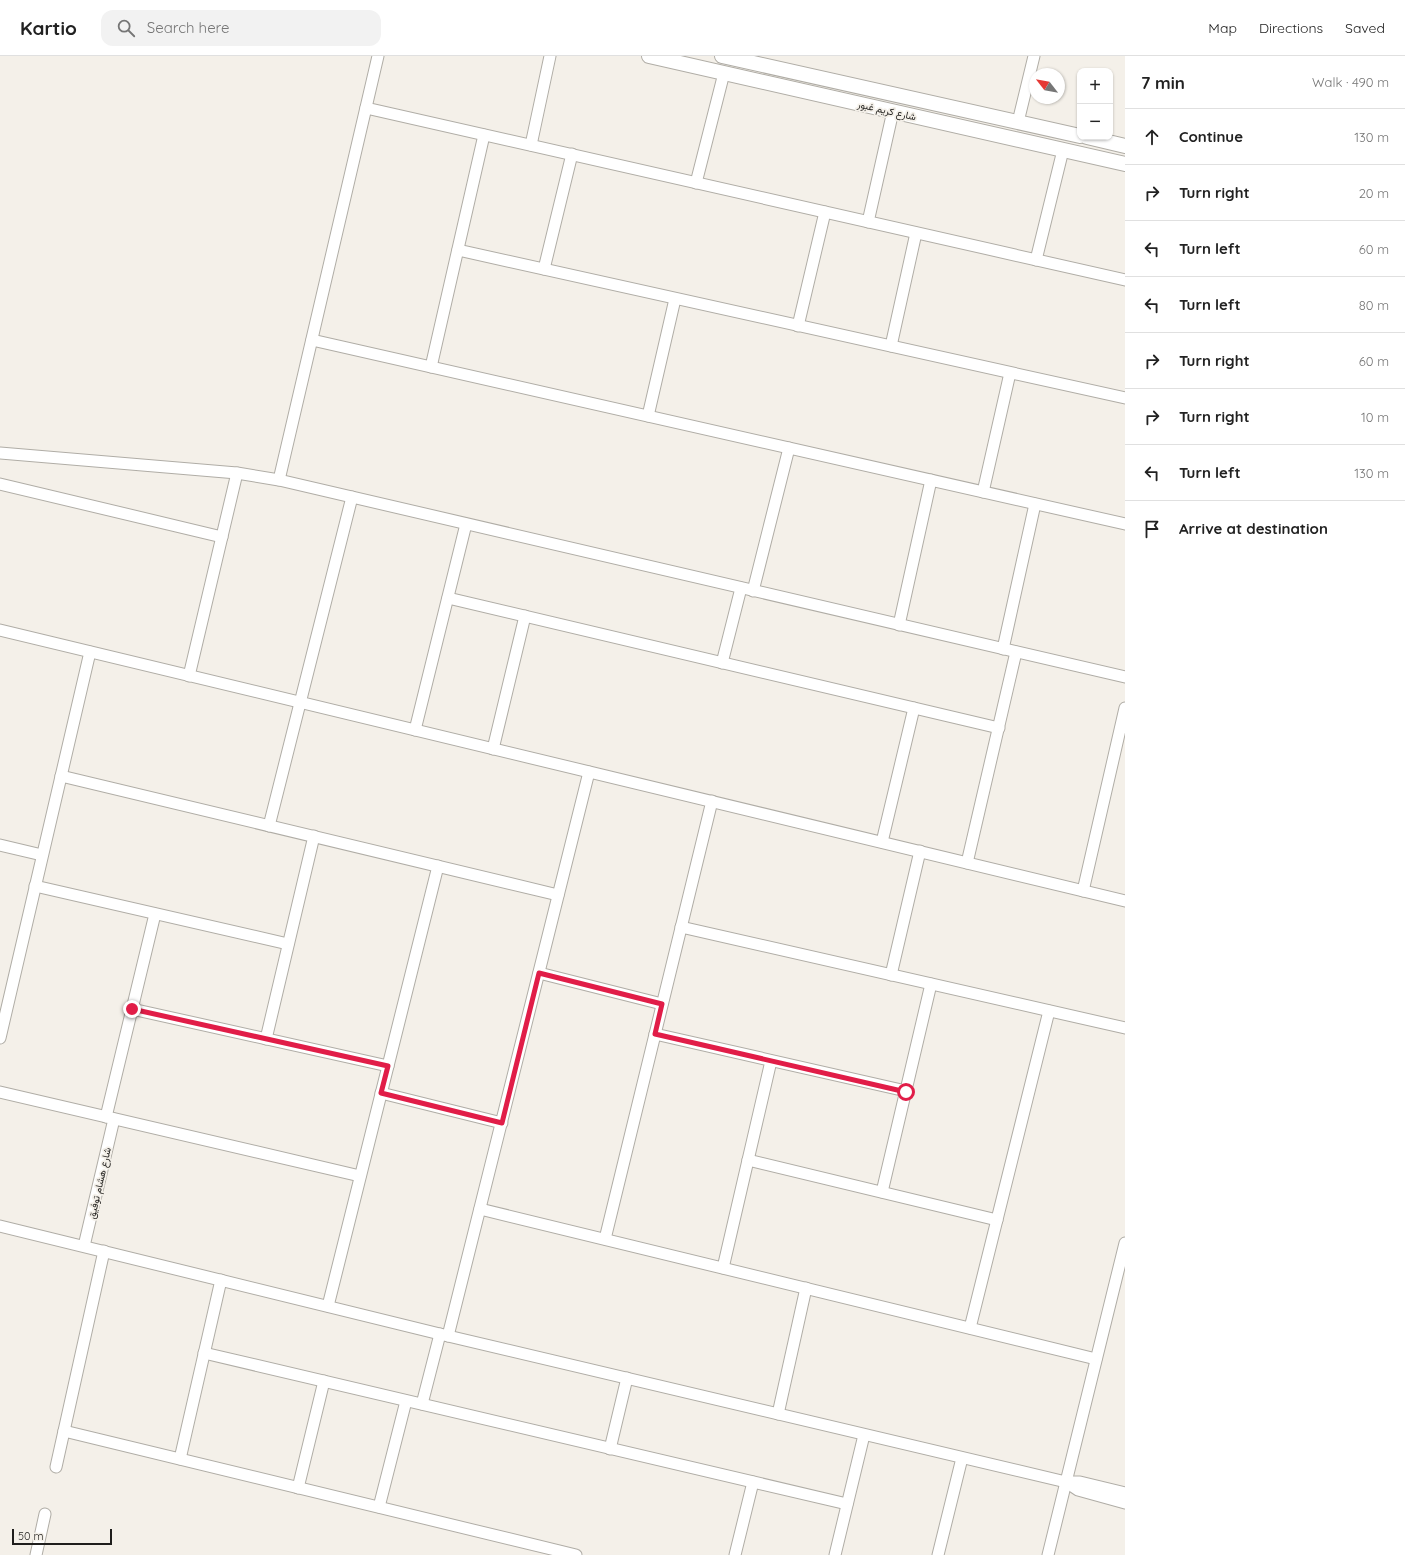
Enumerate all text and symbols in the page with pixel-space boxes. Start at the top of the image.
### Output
search box [101,10,381,46]
text: Kartio [20,16,77,40]
icon: search [115,17,137,39]
text: Search here [147,18,230,37]
text: Map [1208,19,1237,37]
text: Directions [1259,19,1323,37]
text: Saved [1345,19,1385,37]
north arrow [1029,68,1065,104]
map controls [1077,68,1113,140]
button: + [1077,68,1113,104]
text: 7 min [1141,72,1185,93]
text: Walk · 490 m [1312,74,1389,90]
street label: شارع كريم غبور [855,97,918,124]
button: − [1077,104,1113,140]
icon: ahead [1141,126,1163,148]
text: Continue [1179,127,1243,146]
text: 130 m [1354,129,1389,145]
icon: right [1141,182,1163,204]
text: Turn right [1179,183,1250,202]
text: 20 m [1359,185,1389,201]
icon: left [1141,238,1163,260]
text: Turn left [1179,239,1241,258]
text: 60 m [1359,241,1389,257]
icon: left [1141,294,1163,316]
text: Turn left [1179,295,1241,314]
text: 80 m [1359,297,1389,313]
icon: right [1141,350,1163,372]
text: Turn right [1179,351,1250,370]
text: 60 m [1359,353,1389,369]
icon: right [1141,406,1163,428]
text: Turn right [1179,407,1250,426]
text: 10 m [1361,409,1389,425]
icon: left [1141,462,1163,484]
text: Turn left [1179,463,1241,482]
text: 130 m [1354,465,1389,481]
icon: arrive [1141,518,1163,540]
text: Arrive at destination [1179,519,1328,538]
route end [123,1000,141,1018]
route start [897,1083,915,1101]
street label: شارع هشام توفيق [85,1146,114,1220]
scale bar [12,1527,112,1546]
text: 50 m [18,1529,44,1543]

